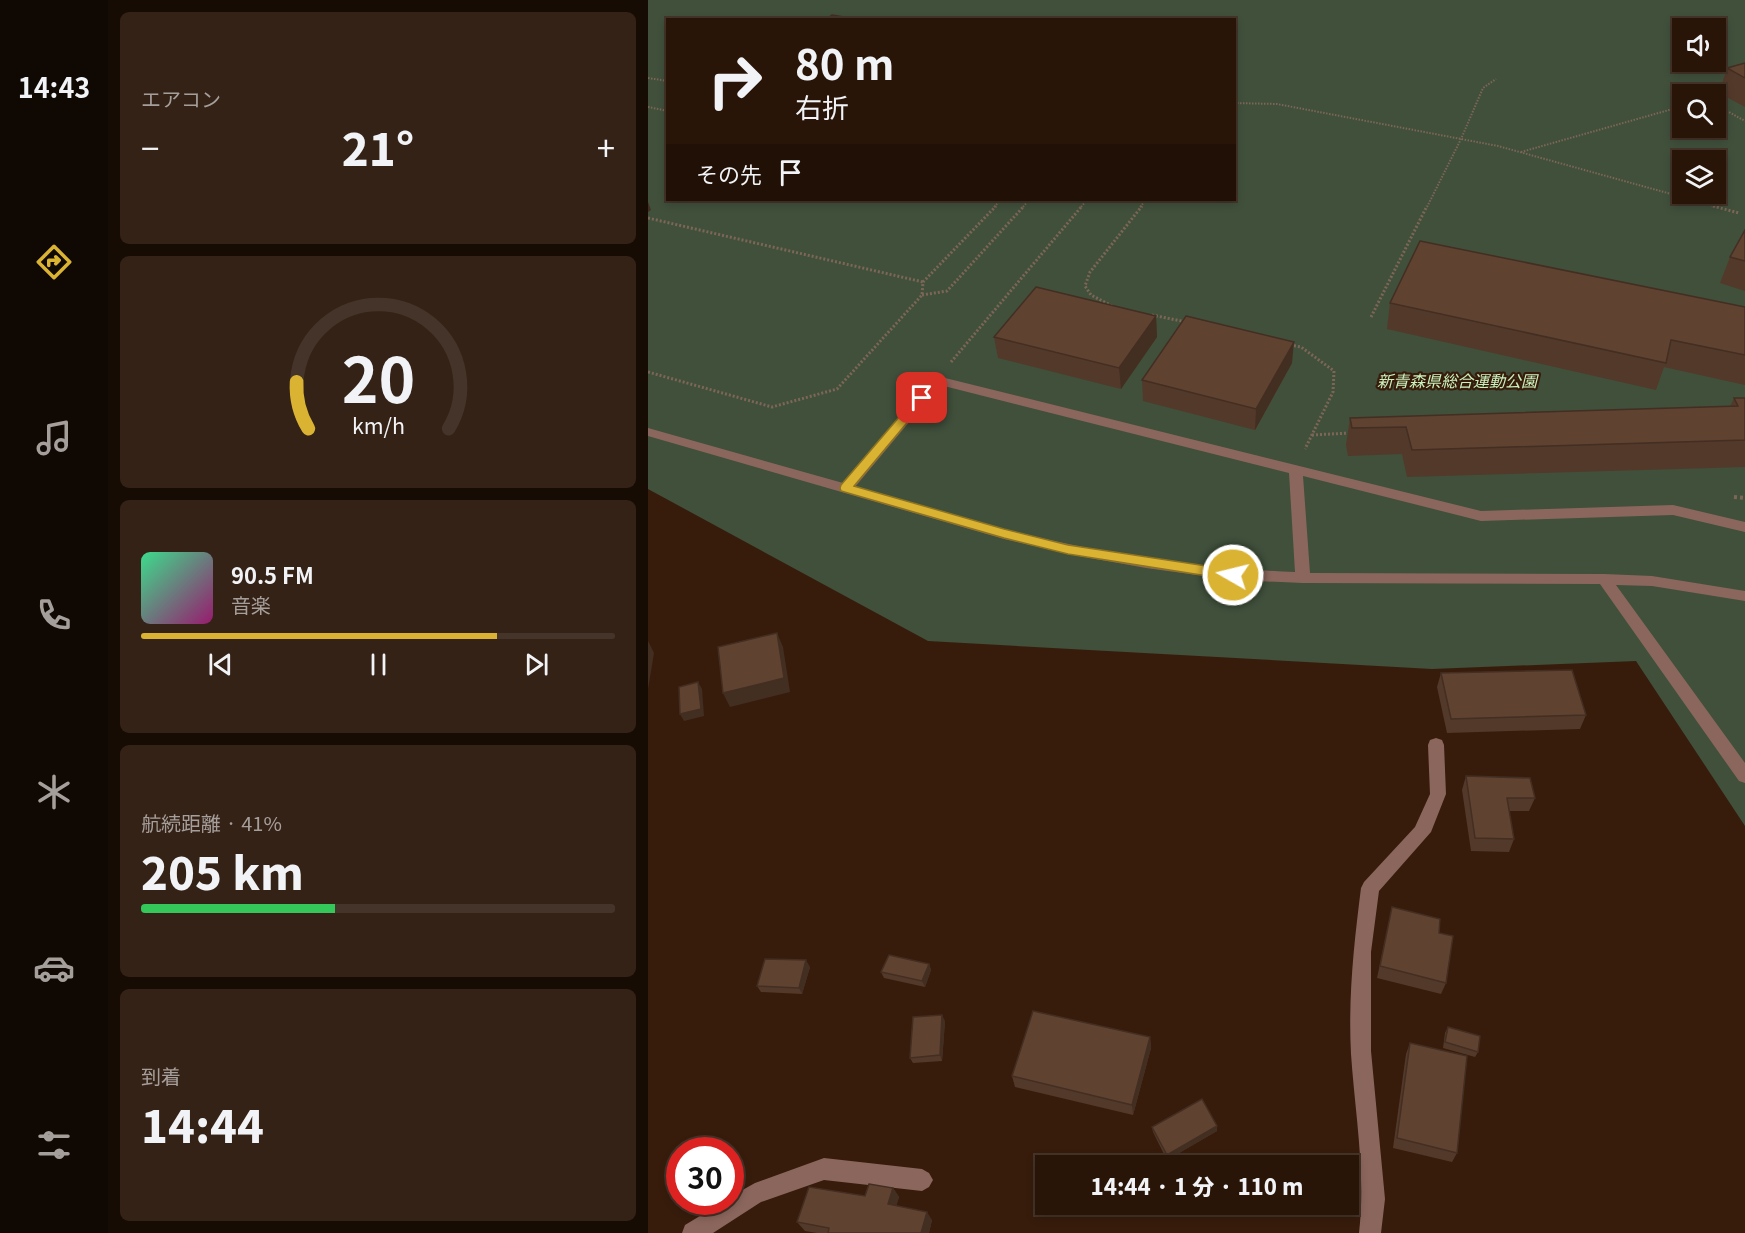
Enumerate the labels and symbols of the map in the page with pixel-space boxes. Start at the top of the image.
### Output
park label: 新青森県総合運動公園 [1377,368,1539,392]
pin [896,372,947,423]
position arrow [1201,543,1265,607]
speed limit sign: 30 [666,1137,744,1215]

